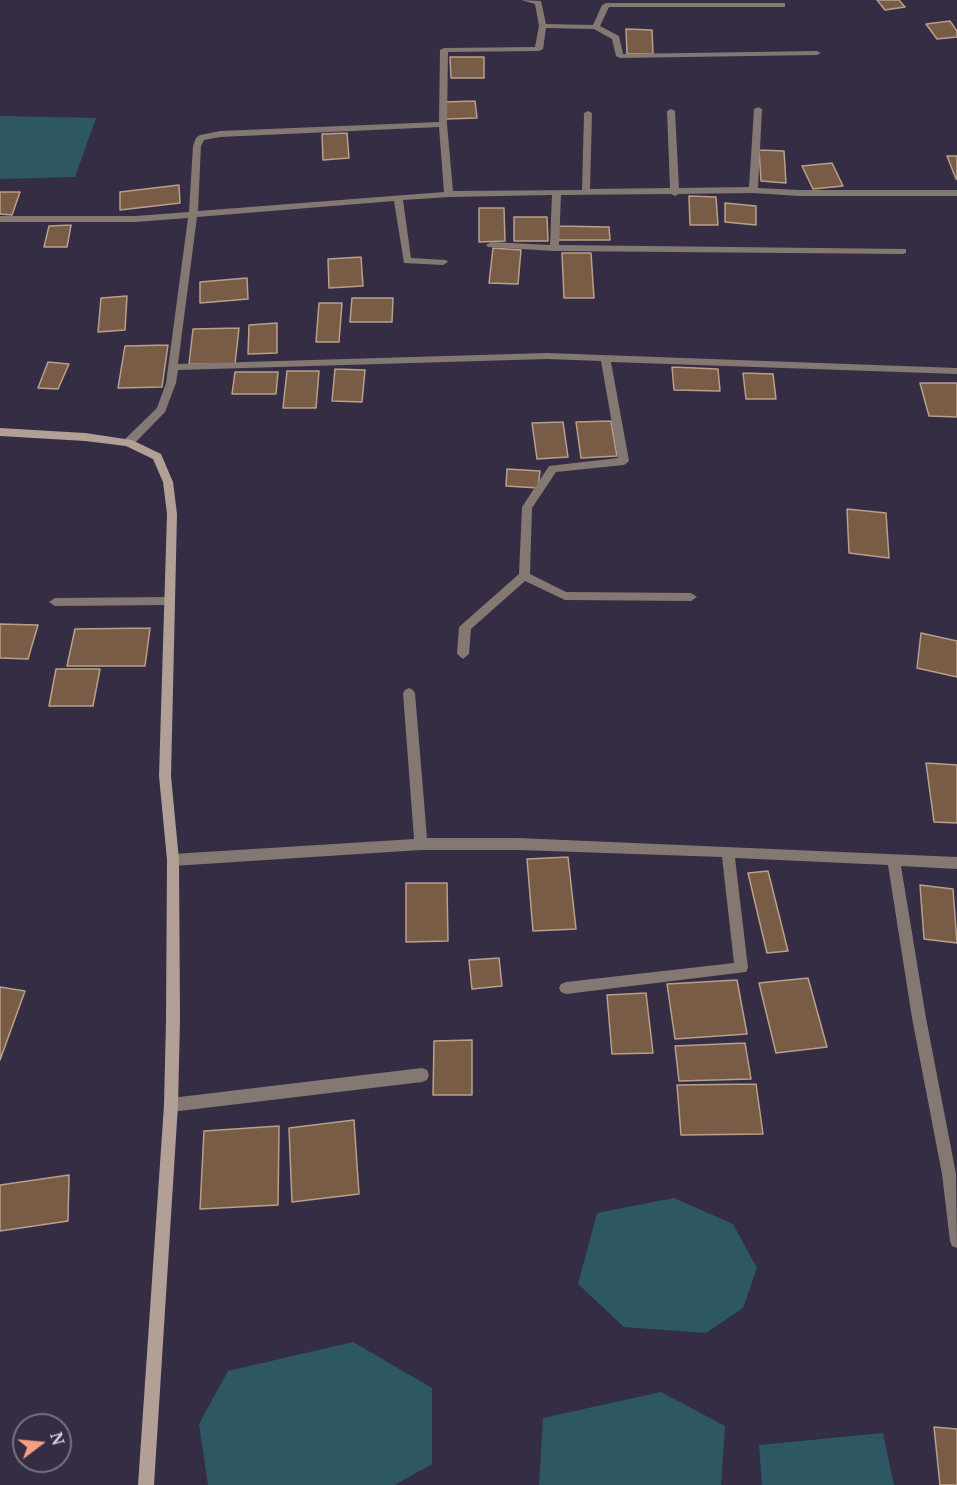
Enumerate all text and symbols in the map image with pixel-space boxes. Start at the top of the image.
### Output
north arrow [12,1413,72,1473]
text: N [45,1429,70,1448]

